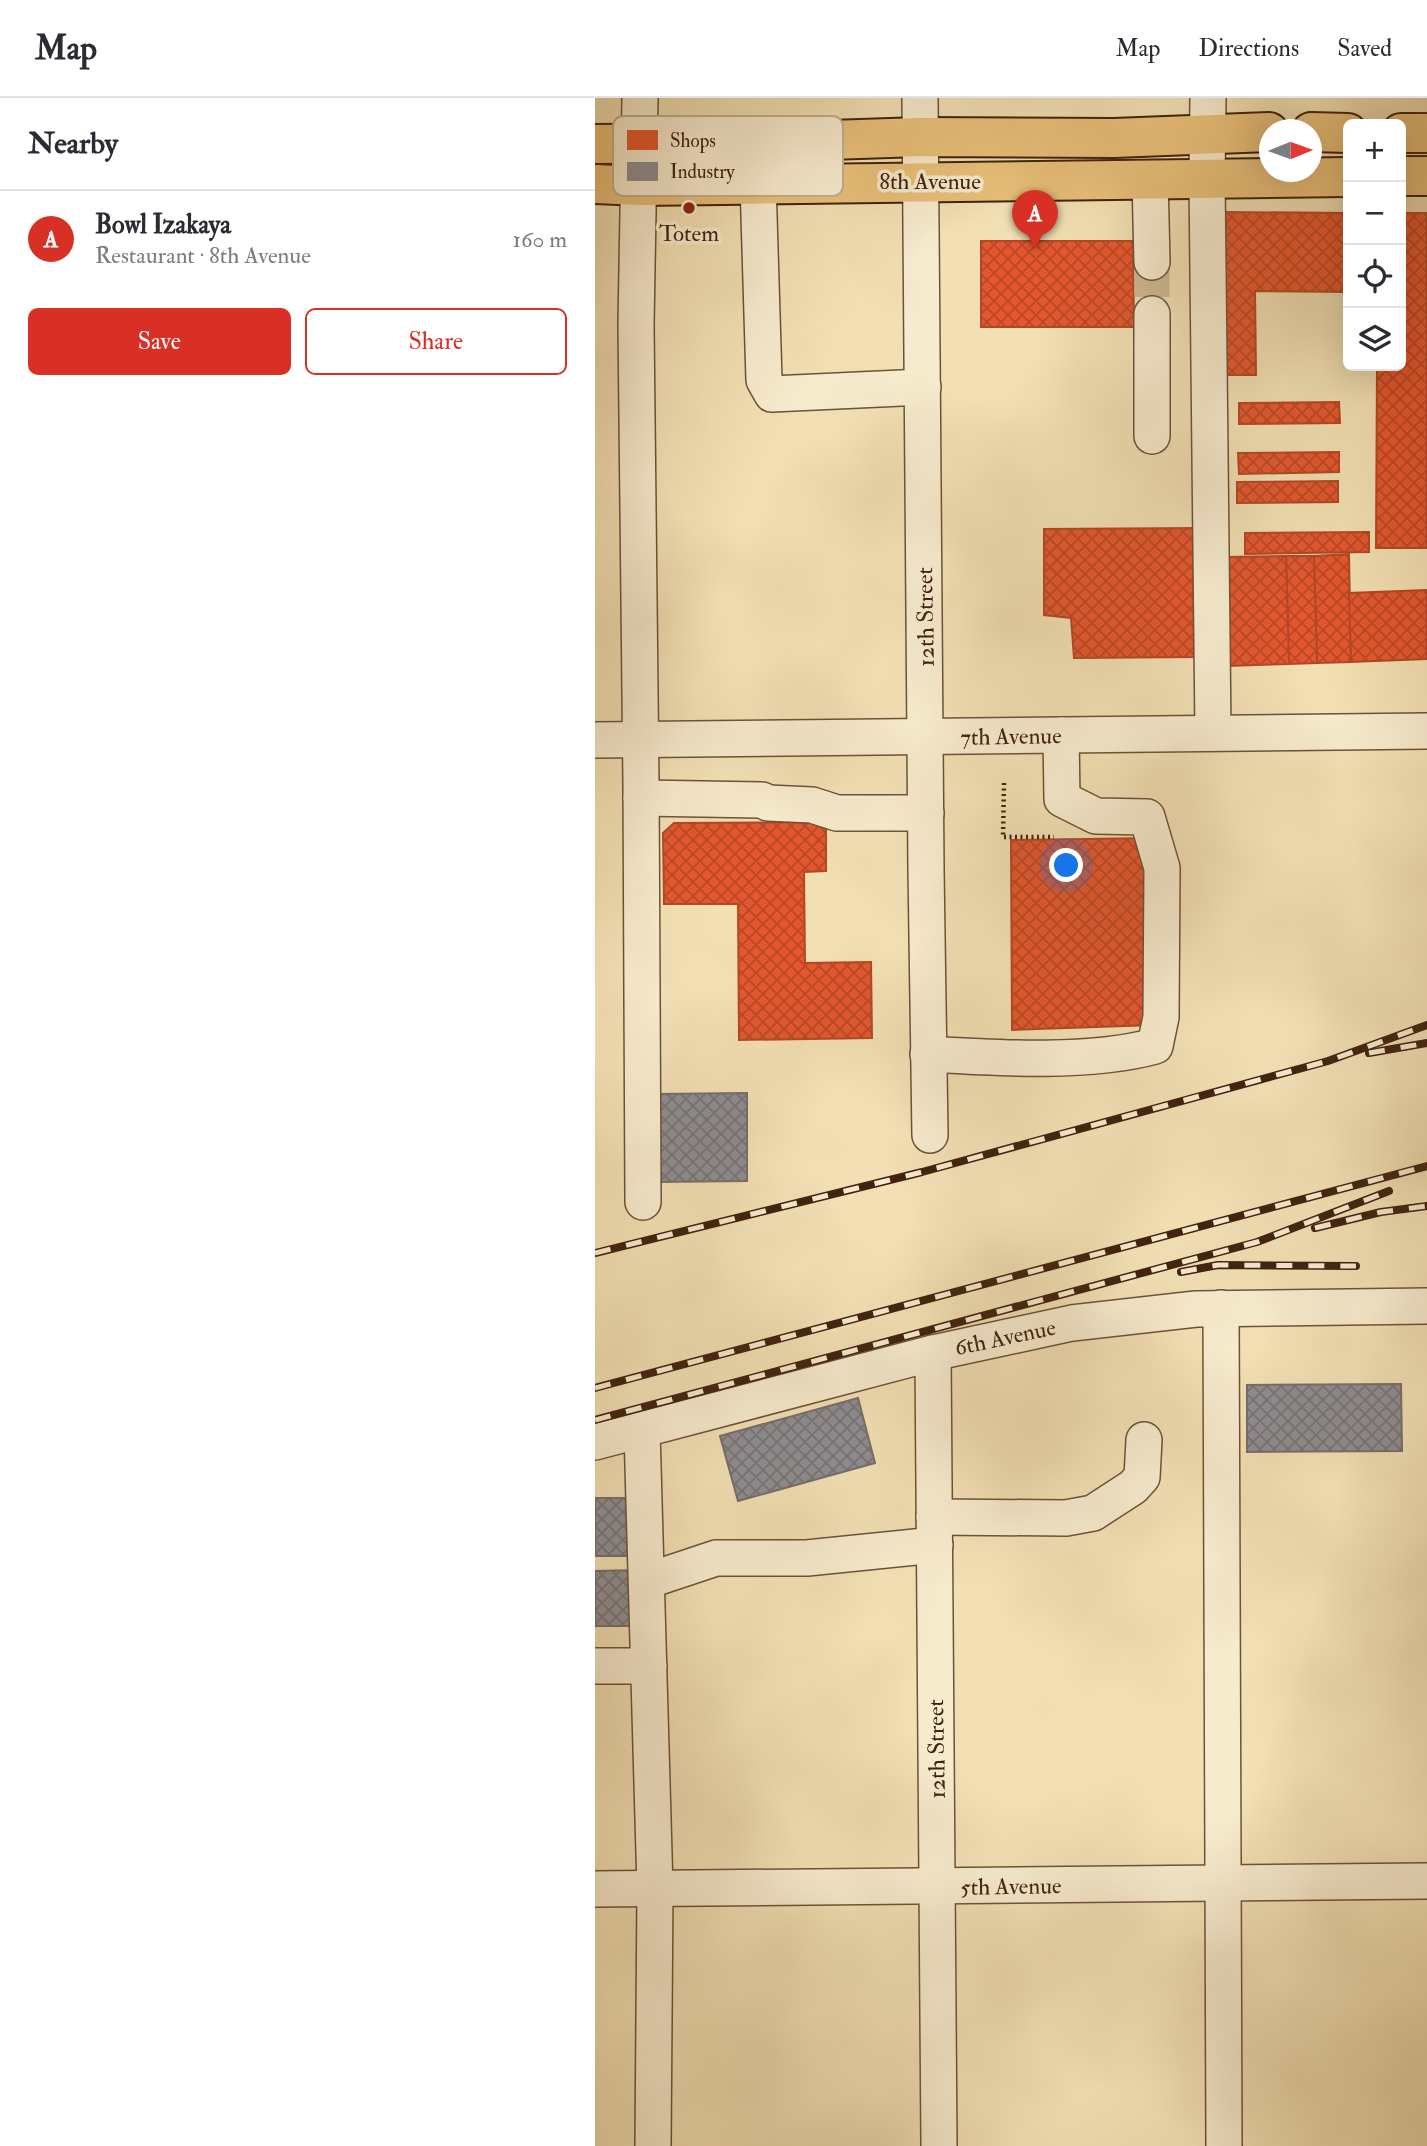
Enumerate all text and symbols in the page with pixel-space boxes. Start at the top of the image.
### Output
text: Map [35,28,97,69]
text: Map [1115,33,1160,64]
text: Directions [1198,33,1299,64]
text: Saved [1337,33,1392,64]
legend [613,116,843,196]
north arrow [1259,119,1322,182]
map controls [1343,119,1406,371]
button: + [1343,119,1406,182]
text: Nearby [28,125,118,162]
text: Shops [670,129,716,154]
text: Industry [670,160,735,184]
street label: 8th Avenue [879,167,981,196]
button: − [1343,182,1406,245]
pin: A [1012,190,1058,248]
marker: Totem [681,200,697,216]
text: Bowl Izakaya [95,209,231,241]
place label: Totem [659,219,719,248]
text: A [44,225,58,254]
text: 160 m [513,225,567,254]
text: Restaurant · 8th Avenue [95,241,311,270]
button: locate [1343,245,1406,308]
button: Save [28,308,291,375]
button: Share [305,308,567,375]
button: layers [1343,308,1406,371]
street label: 12th Street [910,567,941,667]
street label: 7th Avenue [960,721,1062,752]
your location [1049,848,1083,882]
street label: 6th Avenue [952,1313,1059,1362]
street label: 12th Street [921,1699,952,1799]
street label: 5th Avenue [960,1871,1062,1902]

